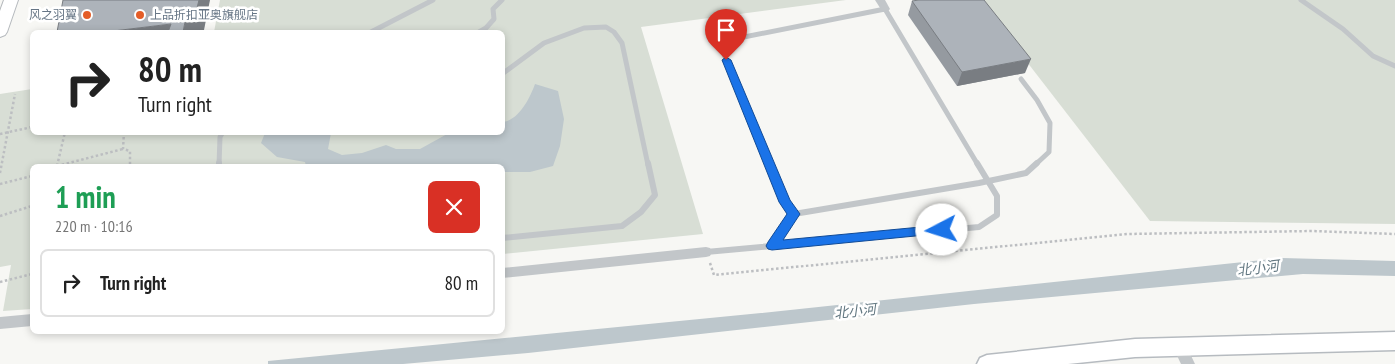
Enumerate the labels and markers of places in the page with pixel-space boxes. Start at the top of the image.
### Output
place label: 风之羽翼 [29,7,77,22]
place label: 上品折扣亚奥旗舰店 [150,7,258,22]
marker: 风之羽翼 [81,9,93,21]
marker: 上品折扣亚奥旗舰店 [134,9,146,21]
pin [705,9,747,60]

